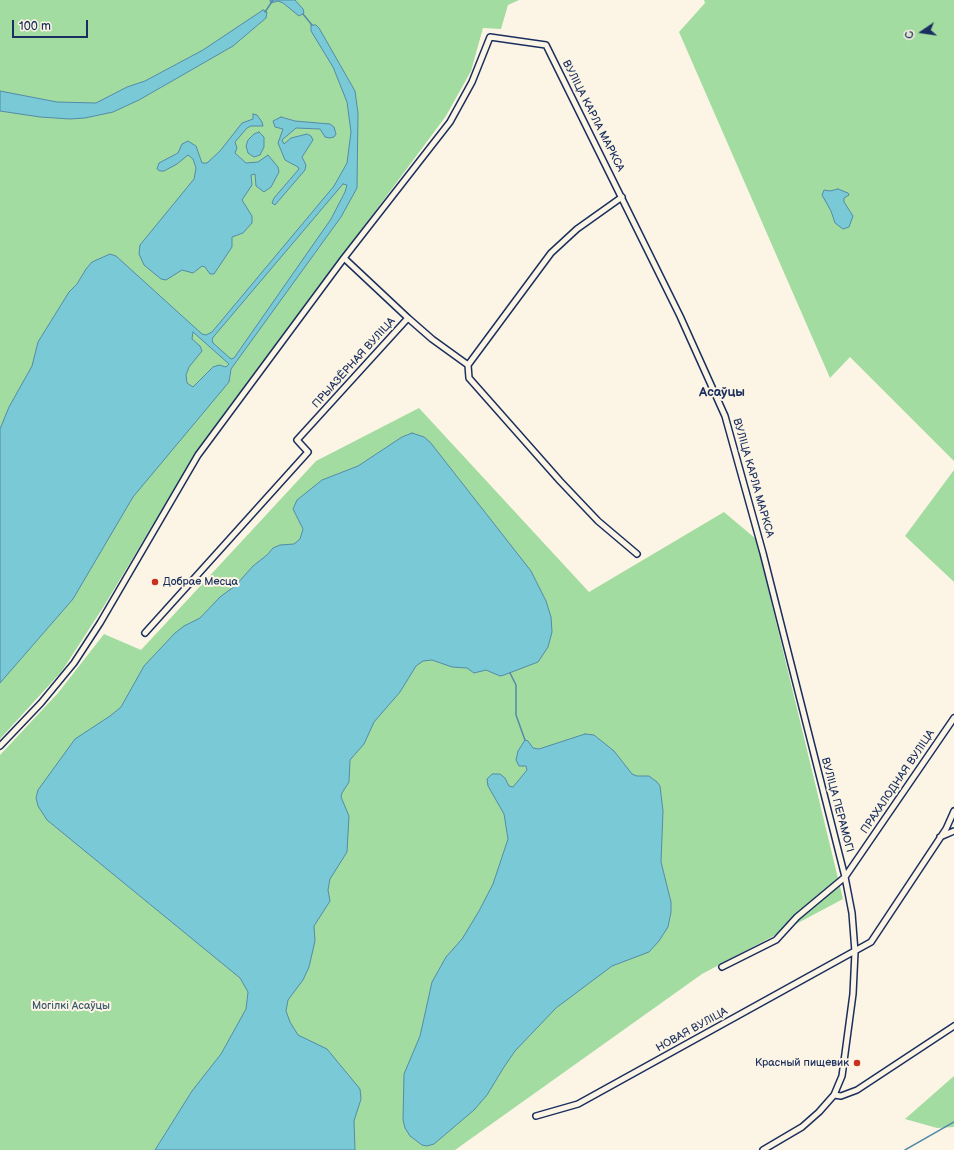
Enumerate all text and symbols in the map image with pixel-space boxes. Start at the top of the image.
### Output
scale bar [14,12,90,38]
north arrow [902,12,942,52]
text: 100 m [19,19,51,34]
text: С [903,30,917,40]
street label: ВУЛІЦА КАРЛА МАРКСА [559,58,627,174]
street label: ПРЫАЗЁРНАЯ ВУЛІЦА [310,315,398,411]
district label: Асаўцы [699,385,745,401]
street label: ВУЛІЦА КАРЛА МАРКСА [730,417,776,539]
place label: Добрае Месца [163,575,238,589]
marker: Добрае Месца [150,577,160,587]
street label: ПРАХАЛОДНАЯ ВУЛІЦА [858,728,938,836]
street label: ВУЛІЦА ПЕРАМОГІ [818,756,856,854]
park label: Могілкі Асаўцы [32,999,110,1013]
street label: НОВАЯ ВУЛІЦА [654,1005,730,1055]
place label: Красный пищевик [755,1056,849,1070]
marker: Красный пищевик [852,1058,862,1068]

